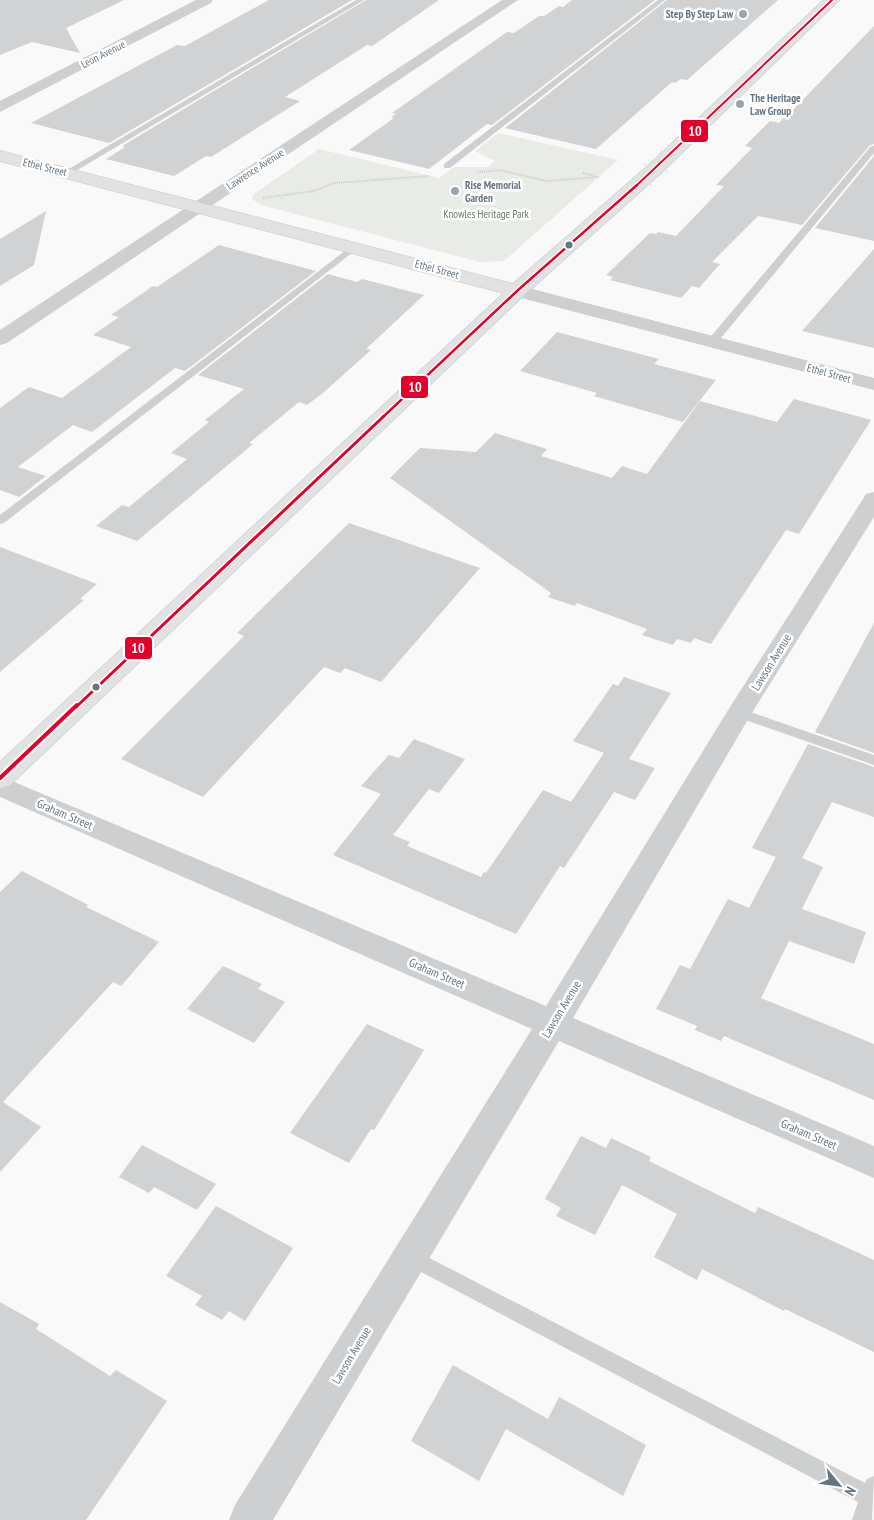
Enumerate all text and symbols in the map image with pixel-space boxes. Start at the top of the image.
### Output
place label: Step By Step Law [666,7,733,21]
marker: Step By Step Law [737,8,749,20]
street label: Leon Avenue [78,37,128,71]
place label: The Heritage Law Group [750,91,801,118]
marker: The Heritage Law Group [734,98,746,110]
line badge: 10 [680,119,709,143]
text: 10 [688,122,702,140]
street label: Lawrence Avenue [224,145,287,193]
street label: Ethel Street [22,155,68,179]
place label: Rise Memorial Garden [465,178,521,205]
marker: Rise Memorial Garden [449,185,461,197]
park label: Knowles Heritage Park [443,207,530,221]
unlabelled marker [564,240,574,250]
street label: Ethel Street [414,256,460,282]
street label: Ethel Street [806,360,852,386]
line badge: 10 [400,375,429,399]
text: 10 [408,378,422,396]
street label: Lawson Avenue [748,631,794,693]
line badge: 10 [124,636,153,660]
text: 10 [131,639,145,657]
unlabelled marker [91,682,101,692]
street label: Graham Street [35,796,96,833]
street label: Graham Street [407,955,468,992]
street label: Lawson Avenue [538,978,584,1040]
street label: Graham Street [779,1116,840,1153]
street label: Lawson Avenue [328,1324,374,1386]
north arrow [814,1460,864,1510]
text: N [841,1484,860,1499]

